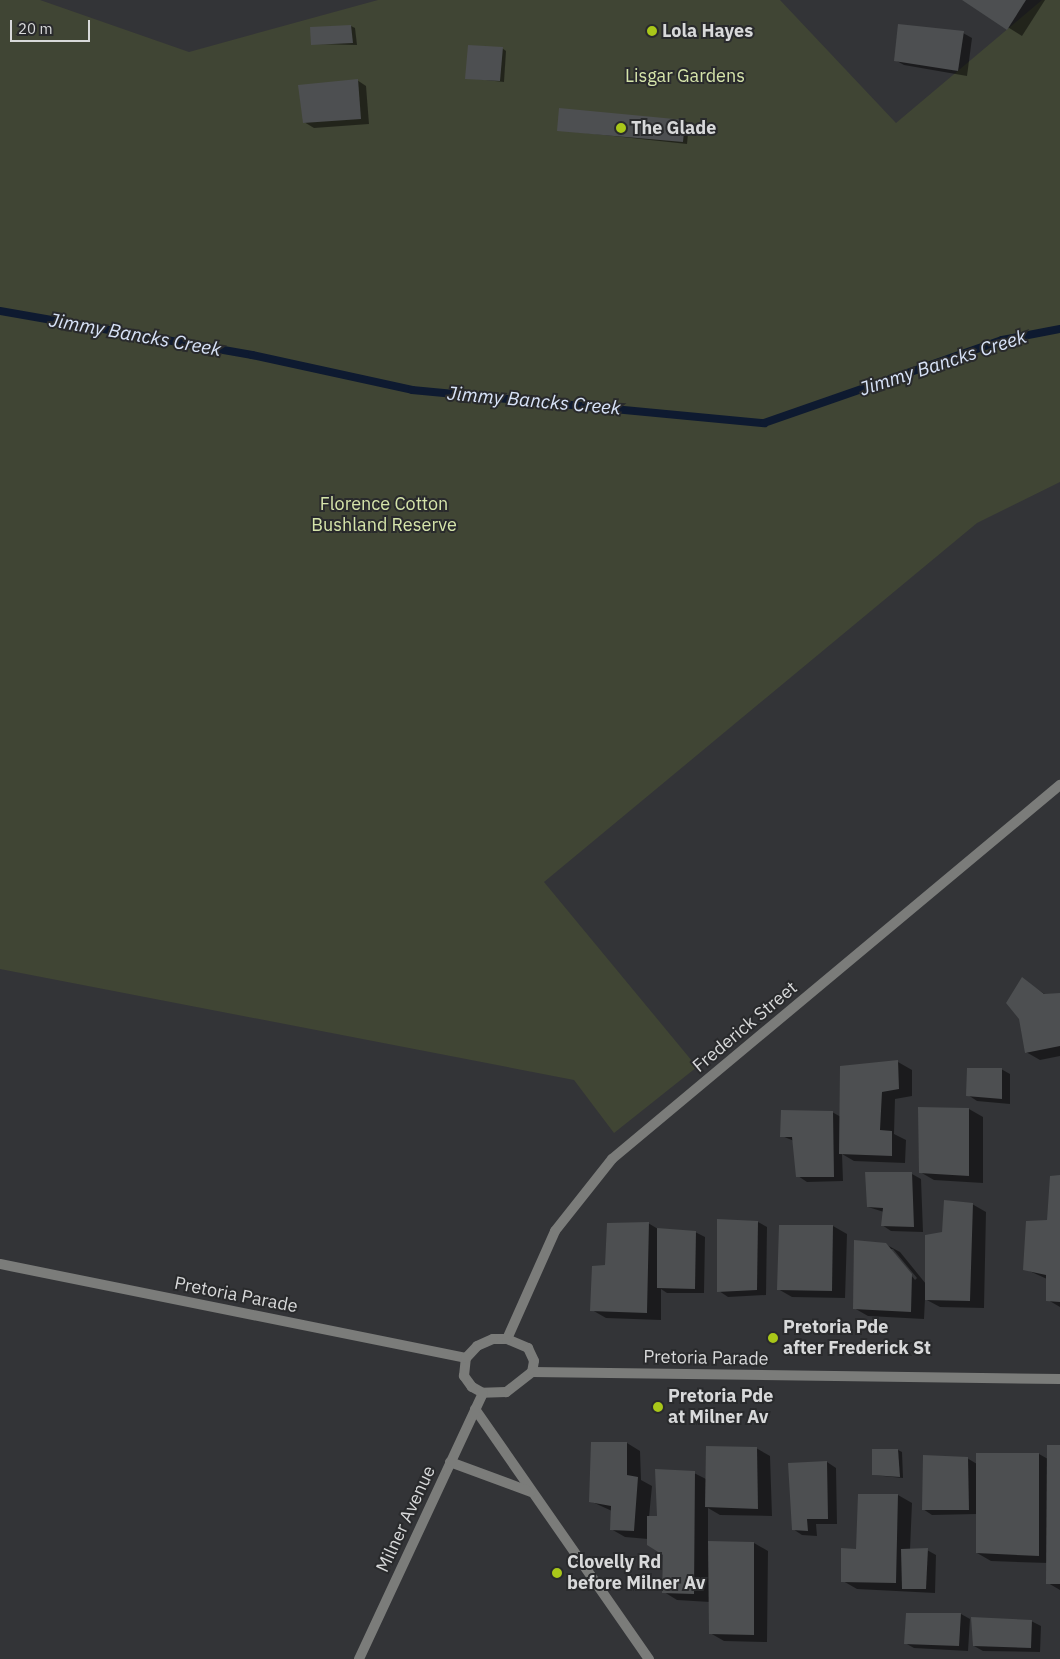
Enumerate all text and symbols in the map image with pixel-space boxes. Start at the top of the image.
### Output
scale bar [12,10,92,42]
text: 20 m [18,19,53,38]
place label: Lola Hayes [662,20,753,42]
marker: Lola Hayes [646,25,658,37]
park label: Lisgar Gardens [625,65,745,87]
place label: The Glade [631,117,716,139]
marker: The Glade [615,122,627,134]
water label: Jimmy Bancks Creek [47,309,223,361]
water label: Jimmy Bancks Creek [857,325,1029,401]
water label: Jimmy Bancks Creek [446,382,622,420]
park label: Florence Cotton Bushland Reserve [311,494,457,536]
street label: Frederick Street [688,977,802,1077]
street label: Pretoria Parade [172,1272,300,1318]
place label: Pretoria Pde after Frederick St [783,1317,931,1360]
marker: Pretoria Pde after Frederick St [767,1332,779,1344]
street label: Pretoria Parade [643,1346,769,1370]
place label: Pretoria Pde at Milner Av [668,1386,773,1428]
marker: Pretoria Pde at Milner Av [652,1401,664,1413]
street label: Milner Avenue [372,1462,440,1576]
place label: Clovelly Rd before Milner Av [567,1552,705,1595]
marker: Clovelly Rd before Milner Av [551,1567,563,1579]

